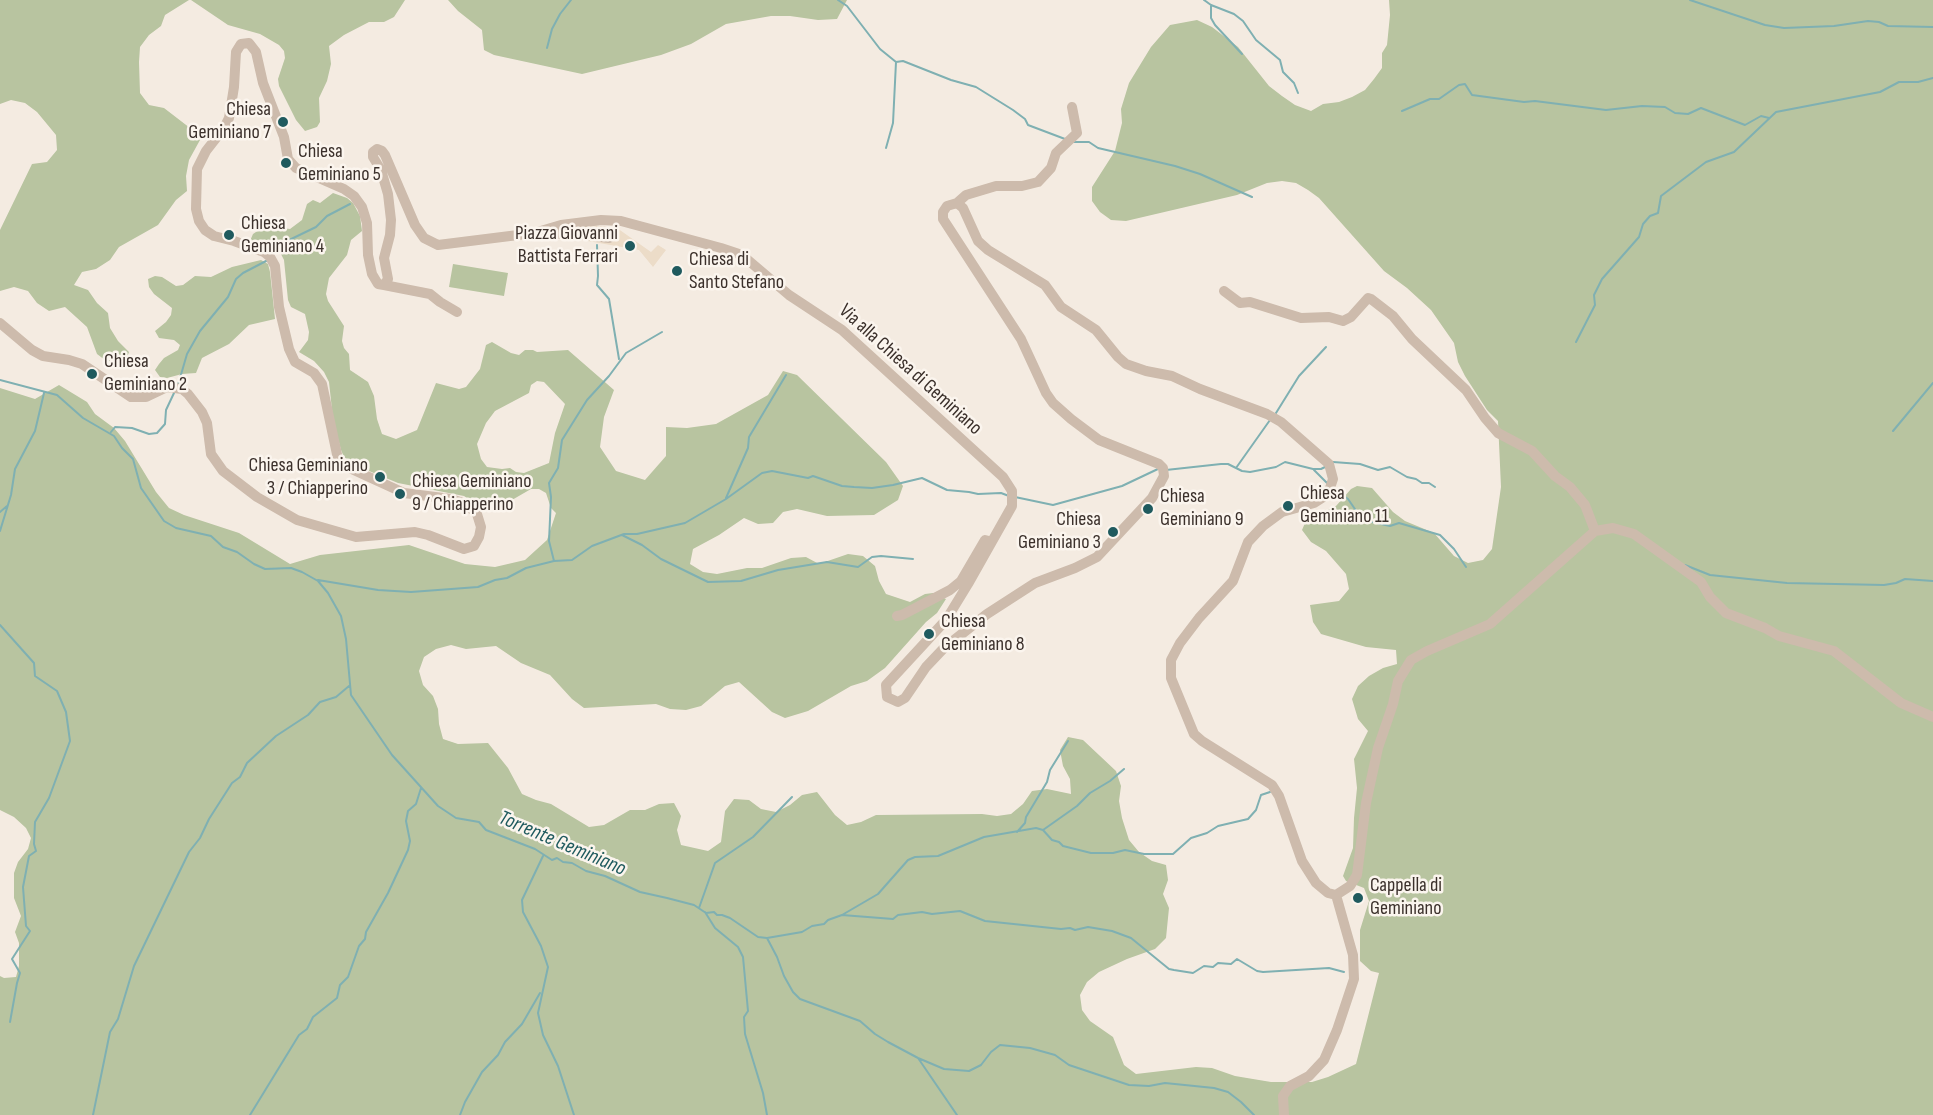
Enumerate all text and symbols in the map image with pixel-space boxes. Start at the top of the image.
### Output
place label: Chiesa Geminiano 7 [188,98,271,145]
marker: Chiesa Geminiano 7 [276,115,290,129]
place label: Chiesa Geminiano 5 [298,140,381,187]
marker: Chiesa Geminiano 5 [279,156,293,170]
place label: Chiesa Geminiano 4 [241,212,324,259]
place label: Piazza Giovanni Battista Ferrari [515,222,618,269]
marker: Chiesa Geminiano 4 [222,228,236,242]
marker: Piazza Giovanni Battista Ferrari [623,239,637,253]
place label: Chiesa di Santo Stefano [689,248,784,295]
marker: Chiesa di Santo Stefano [670,264,684,278]
street label: Via alla Chiesa di Geminiano [833,299,987,441]
place label: Chiesa Geminiano 2 [104,350,187,397]
marker: Chiesa Geminiano 2 [85,367,99,381]
place label: Chiesa Geminiano 3 / Chiapperino [249,454,368,501]
marker: Chiesa Geminiano 3 / Chiapperino [373,470,387,484]
place label: Chiesa Geminiano 9 / Chiapperino [412,470,531,517]
place label: Chiesa Geminiano 11 [1300,482,1389,529]
place label: Chiesa Geminiano 9 [1160,485,1243,532]
marker: Chiesa Geminiano 9 / Chiapperino [393,487,407,501]
marker: Chiesa Geminiano 11 [1281,499,1295,513]
marker: Chiesa Geminiano 9 [1141,502,1155,516]
place label: Chiesa Geminiano 3 [1018,508,1101,555]
marker: Chiesa Geminiano 3 [1106,525,1120,539]
place label: Chiesa Geminiano 8 [941,610,1024,657]
marker: Chiesa Geminiano 8 [922,627,936,641]
water label: Torrente Geminiano [495,806,629,882]
place label: Cappella di Geminiano [1370,874,1442,921]
marker: Cappella di Geminiano [1351,891,1365,905]

